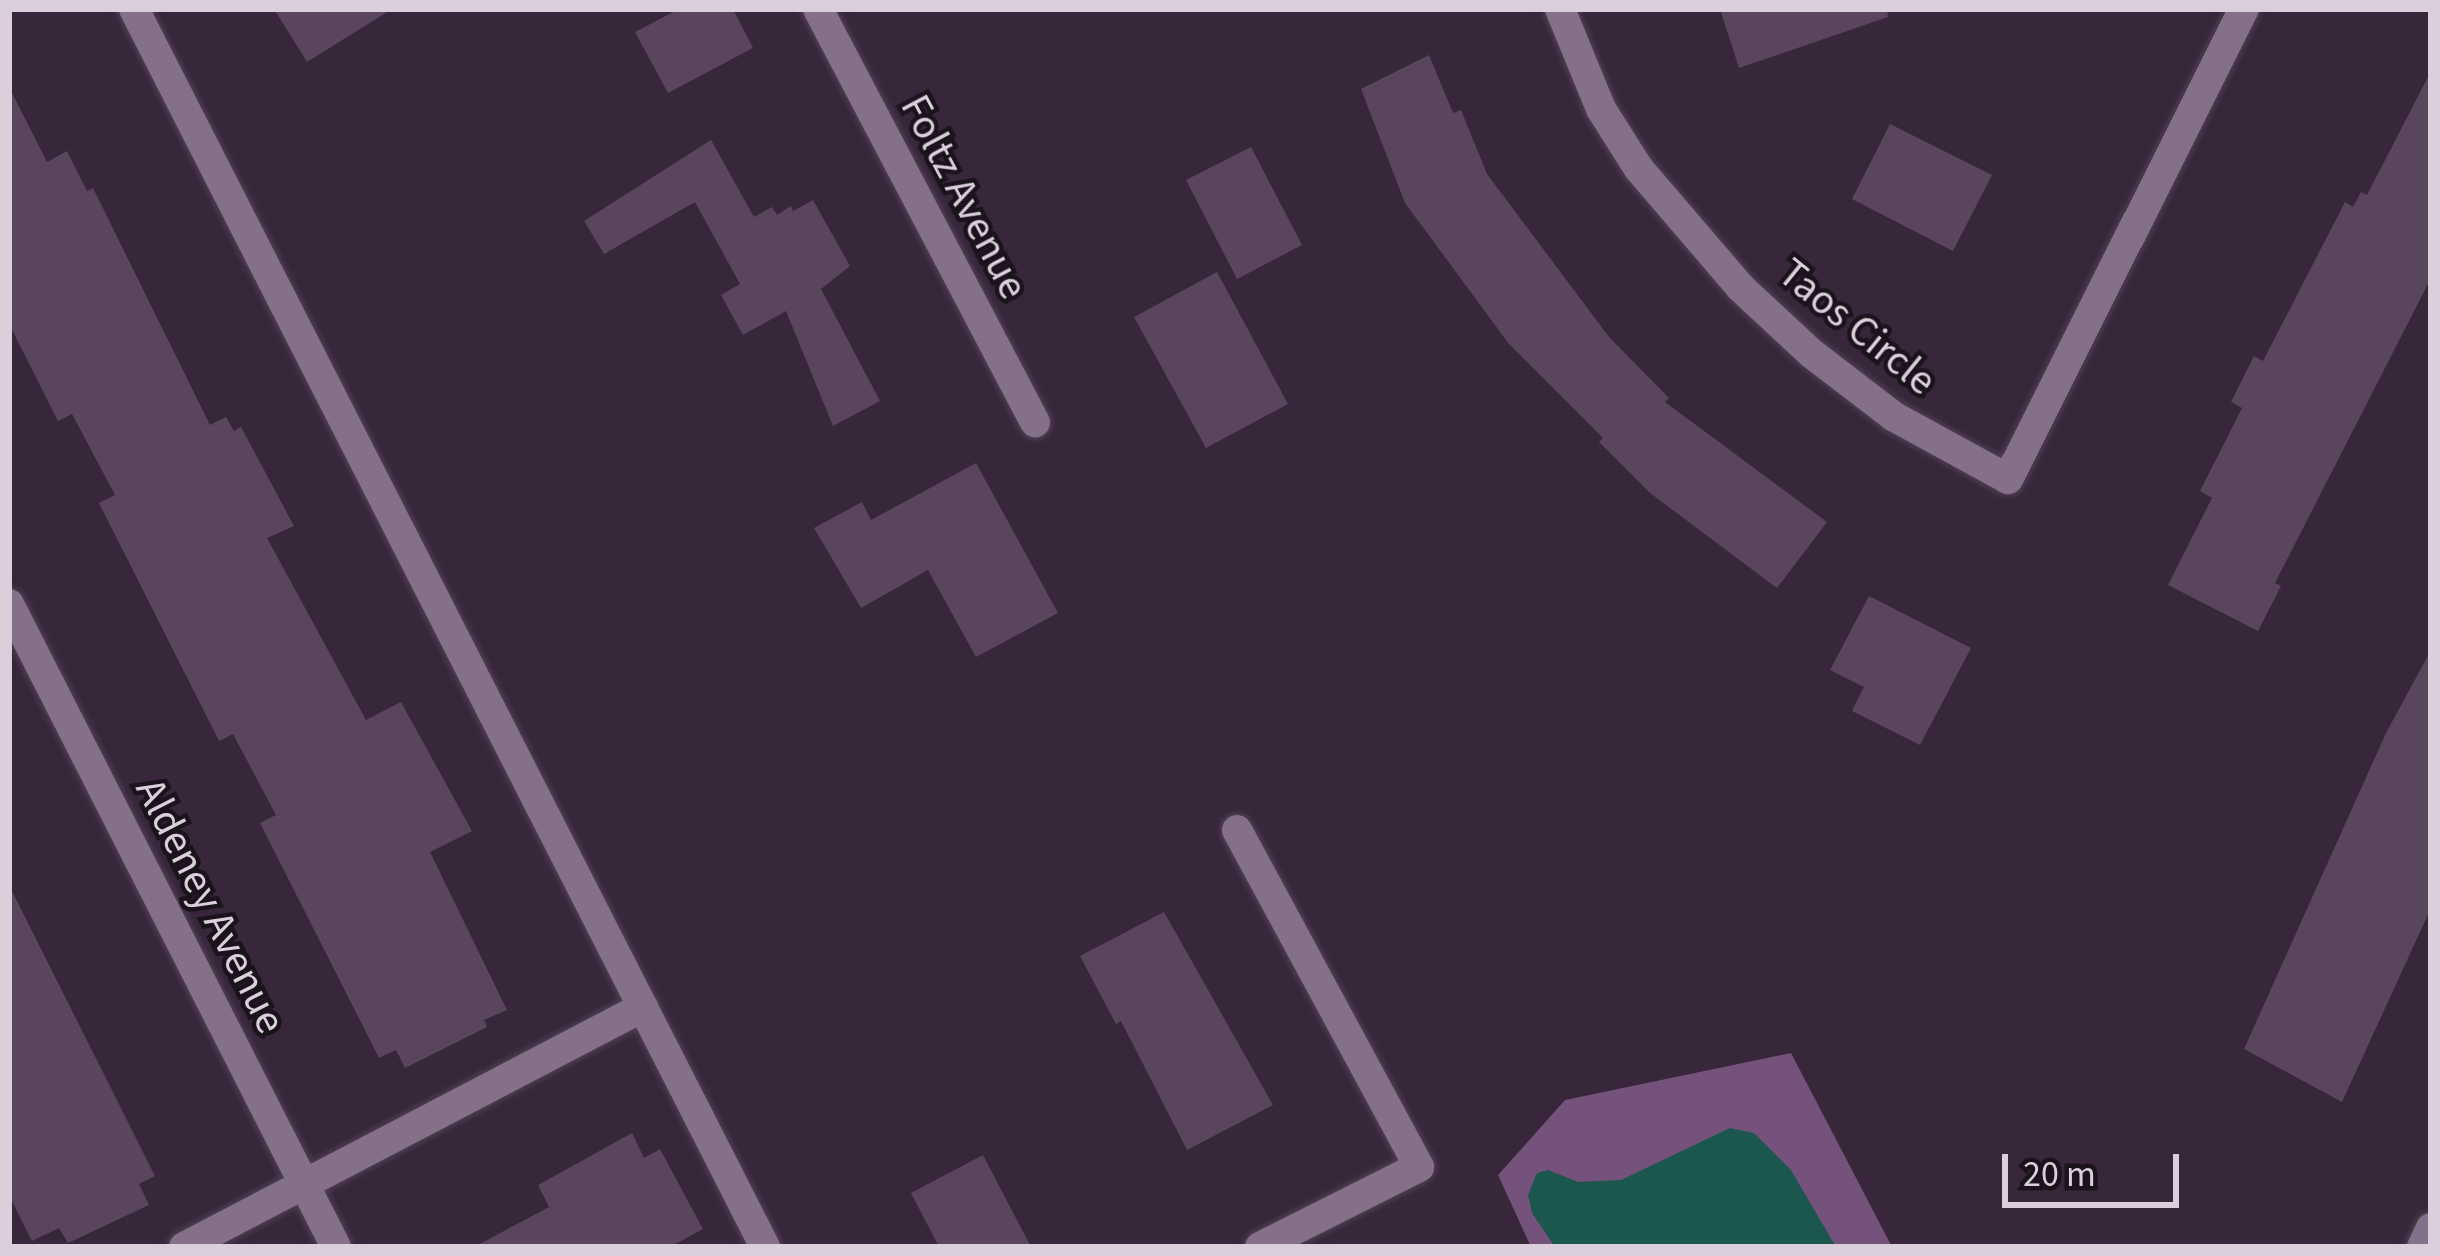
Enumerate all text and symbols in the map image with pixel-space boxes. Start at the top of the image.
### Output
street label: Foltz Avenue [889,86,1039,308]
street label: Taos Circle [1768,248,1946,406]
street label: Aldeney Avenue [124,770,296,1042]
scale bar [2008,1130,2185,1204]
text: 20 m [2023,1149,2096,1200]

